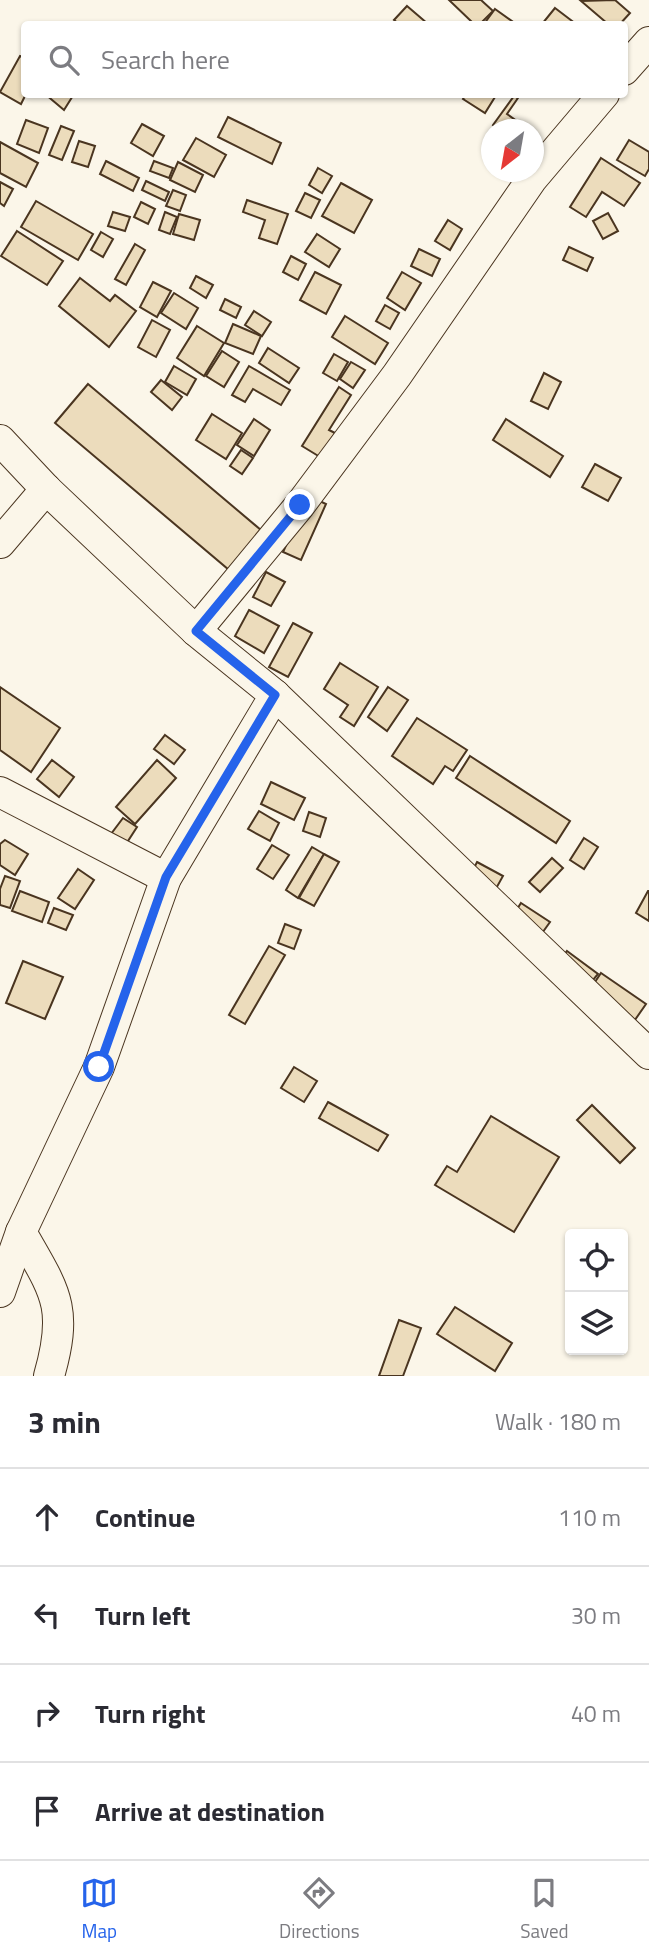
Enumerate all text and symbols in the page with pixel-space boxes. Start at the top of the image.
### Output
search box [21,21,628,98]
text: Search here [101,40,230,79]
icon: search [45,41,83,79]
north arrow [481,119,544,182]
route end [284,489,315,520]
route start [83,1051,114,1082]
map controls [565,1229,628,1355]
button: locate [565,1229,628,1292]
button: layers [565,1292,628,1355]
text: 3 min [28,1399,101,1445]
text: Walk · 180 m [495,1404,621,1439]
icon: ahead [28,1498,66,1536]
text: Continue [95,1498,195,1537]
text: 110 m [558,1500,621,1535]
icon: left [28,1596,66,1634]
text: Turn left [95,1596,190,1635]
text: 30 m [571,1598,621,1633]
icon: right [28,1694,66,1732]
text: Turn right [95,1694,206,1733]
text: 40 m [571,1696,621,1731]
icon: arrive [28,1792,66,1830]
text: Arrive at destination [95,1792,325,1831]
tab: Map [80,1874,118,1945]
tab: Directions [279,1874,360,1945]
tab: Saved [520,1874,569,1945]

